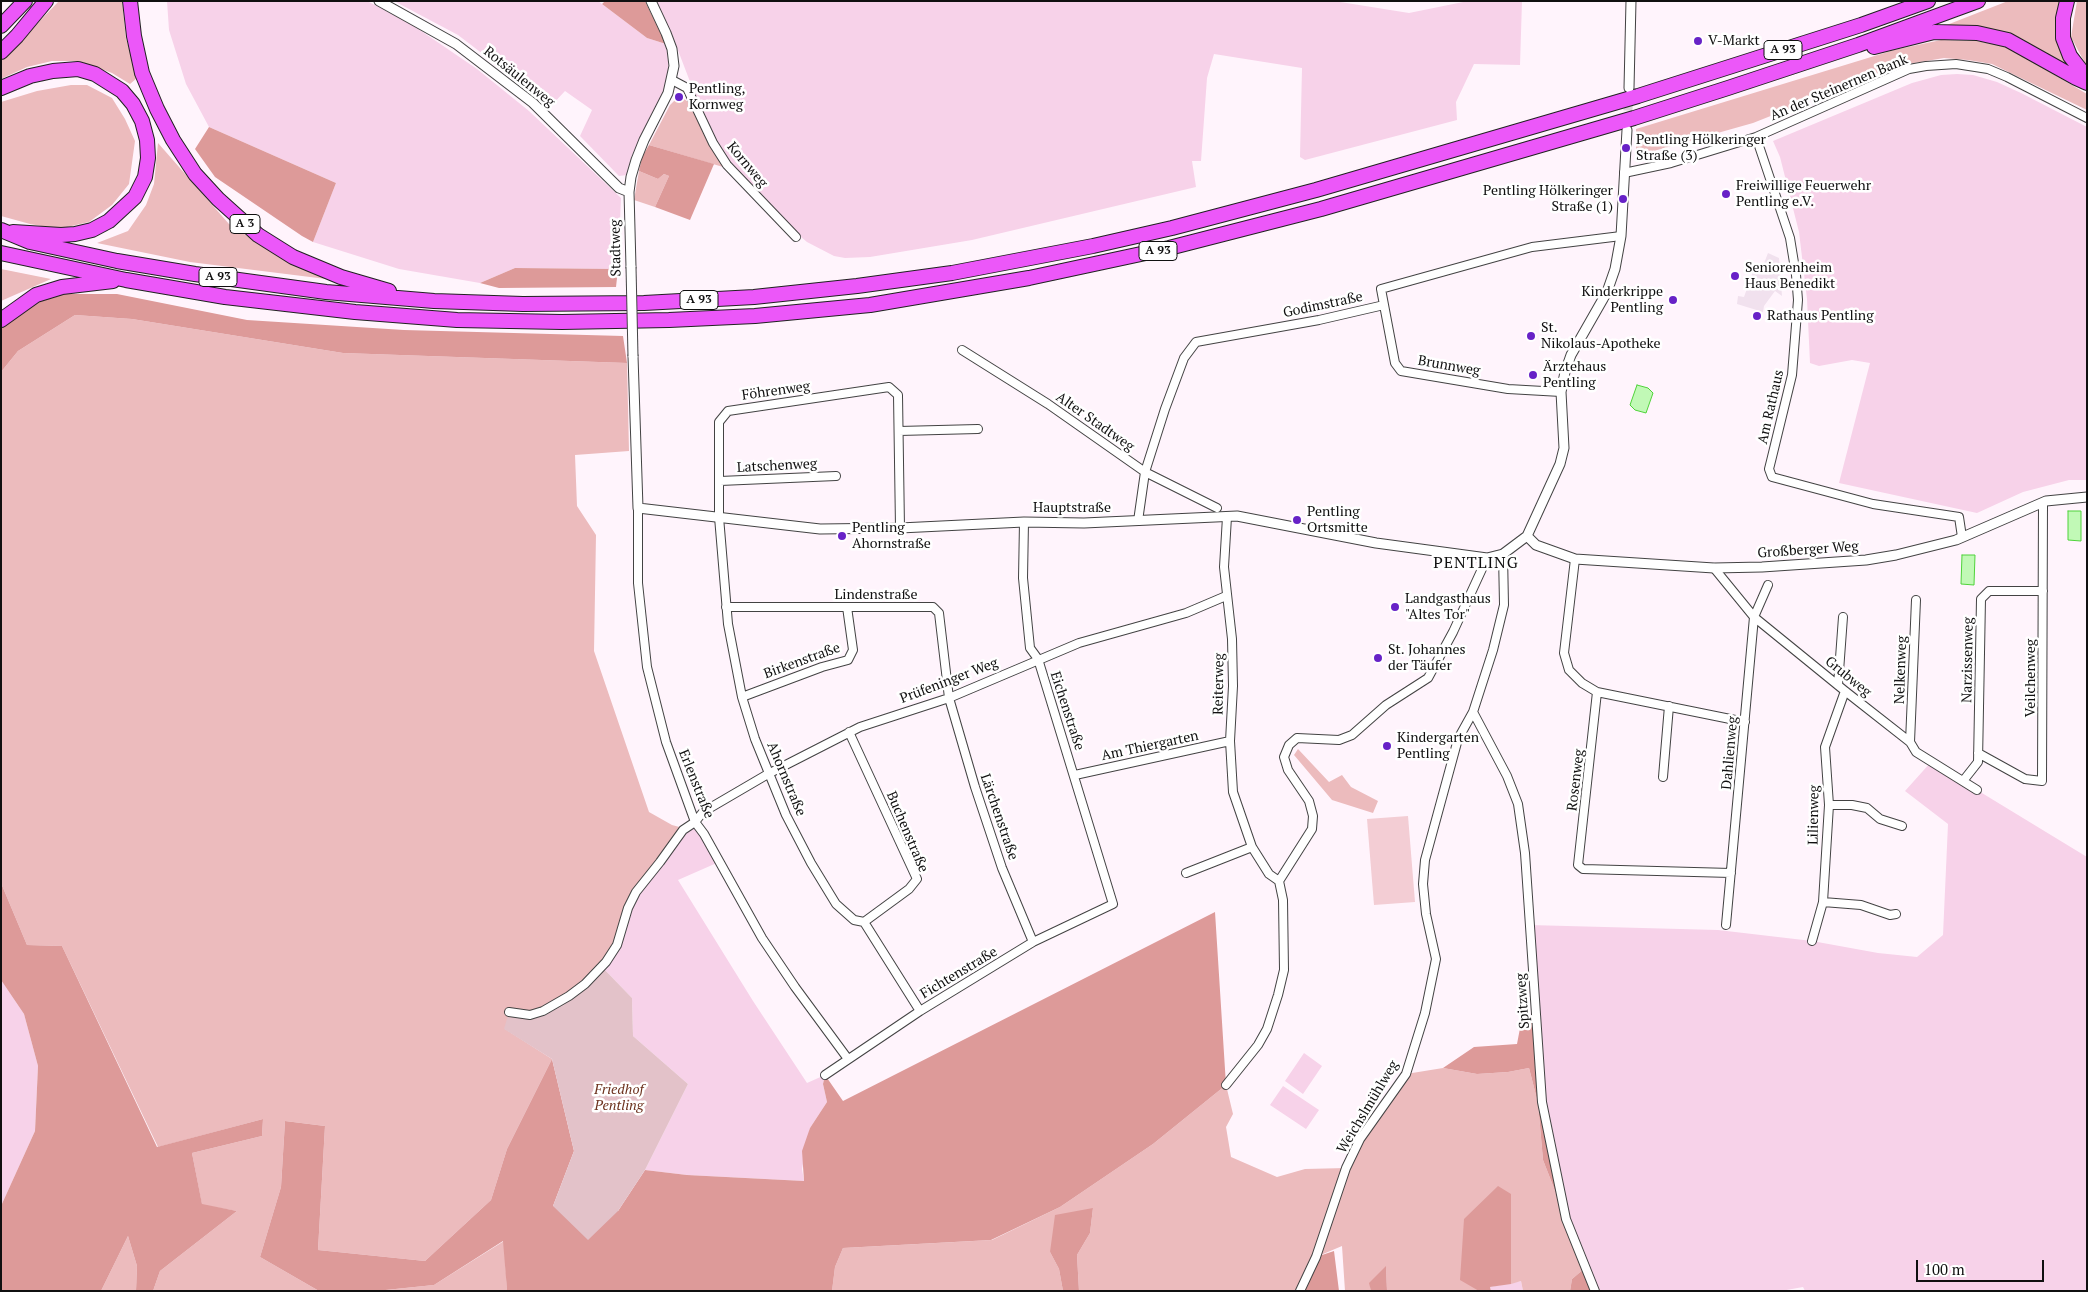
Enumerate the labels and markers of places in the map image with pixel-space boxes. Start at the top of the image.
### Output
place label: V-Markt [1708,33,1760,49]
marker: V-Markt [1692,35,1704,47]
place label: Pentling, Kornweg [689,81,746,114]
marker: Pentling, Kornweg [673,91,685,103]
place label: Pentling Hölkeringer Straße (3) [1636,132,1766,164]
marker: Pentling Hölkeringer Straße (3) [1620,142,1632,154]
place label: Freiwillige Feuerwehr Pentling e.V. [1736,178,1871,210]
place label: Pentling Hölkeringer Straße (1) [1483,183,1613,216]
marker: Freiwillige Feuerwehr Pentling e.V. [1720,188,1732,200]
marker: Pentling Hölkeringer Straße (1) [1617,193,1629,205]
place label: Seniorenheim Haus Benedikt [1745,260,1835,292]
marker: Seniorenheim Haus Benedikt [1729,270,1741,282]
place label: Kinderkrippe Pentling [1582,284,1663,316]
marker: Kinderkrippe Pentling [1667,294,1679,306]
place label: Rathaus Pentling [1767,308,1874,324]
marker: Rathaus Pentling [1751,310,1763,322]
place label: St. Nikolaus-Apotheke [1541,320,1661,352]
marker: St. Nikolaus-Apotheke [1525,330,1537,342]
place label: Ärztehaus Pentling [1543,359,1606,392]
marker: Ärztehaus Pentling [1527,369,1539,381]
place label: Pentling Ortsmitte [1307,504,1368,536]
marker: Pentling Ortsmitte [1291,514,1303,526]
place label: Pentling Ahornstraße [852,520,931,552]
marker: Pentling Ahornstraße [836,530,848,542]
place label: Landgasthaus "Altes Tor" [1405,591,1491,624]
marker: Landgasthaus "Altes Tor" [1389,601,1401,613]
place label: St. Johannes der Täufer [1388,642,1466,674]
marker: St. Johannes der Täufer [1372,652,1384,664]
place label: Kindergarten Pentling [1397,730,1479,762]
marker: Kindergarten Pentling [1381,740,1393,752]

